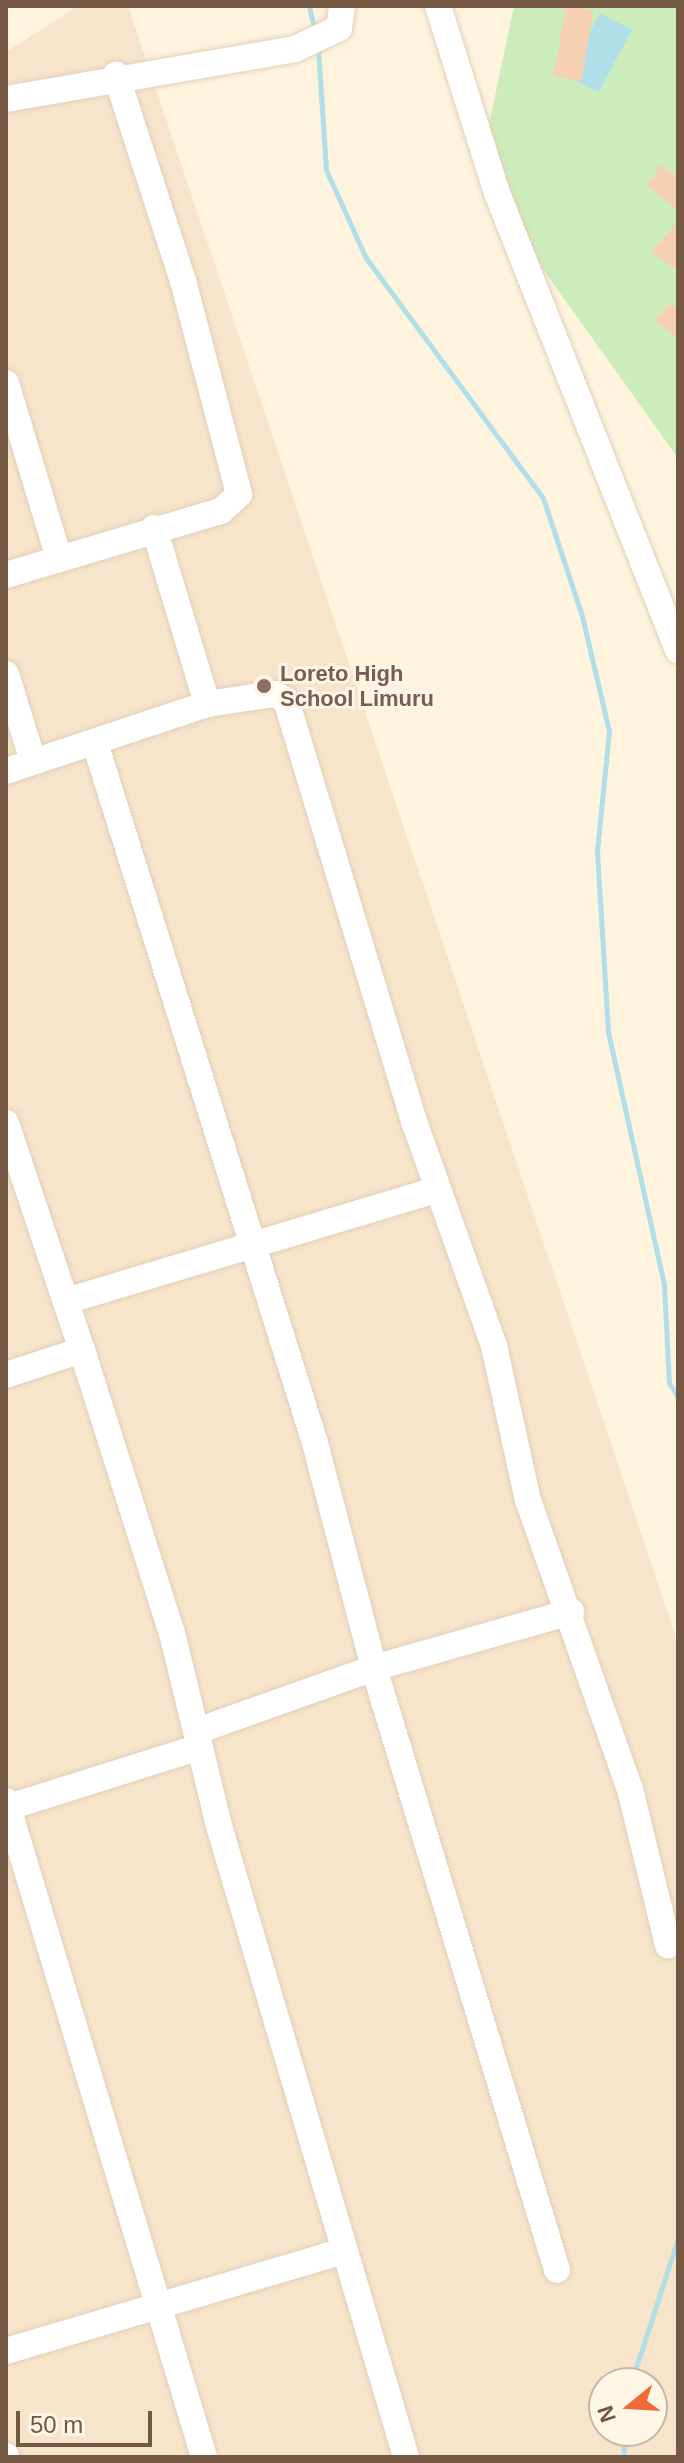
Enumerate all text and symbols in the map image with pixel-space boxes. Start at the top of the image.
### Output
place label: Loreto High School Limuru [280,660,434,712]
marker: Loreto High School Limuru [255,677,273,695]
north arrow [588,2367,668,2447]
scale bar [20,2395,156,2445]
text: N [592,2403,621,2425]
text: 50 m [30,2411,83,2438]

